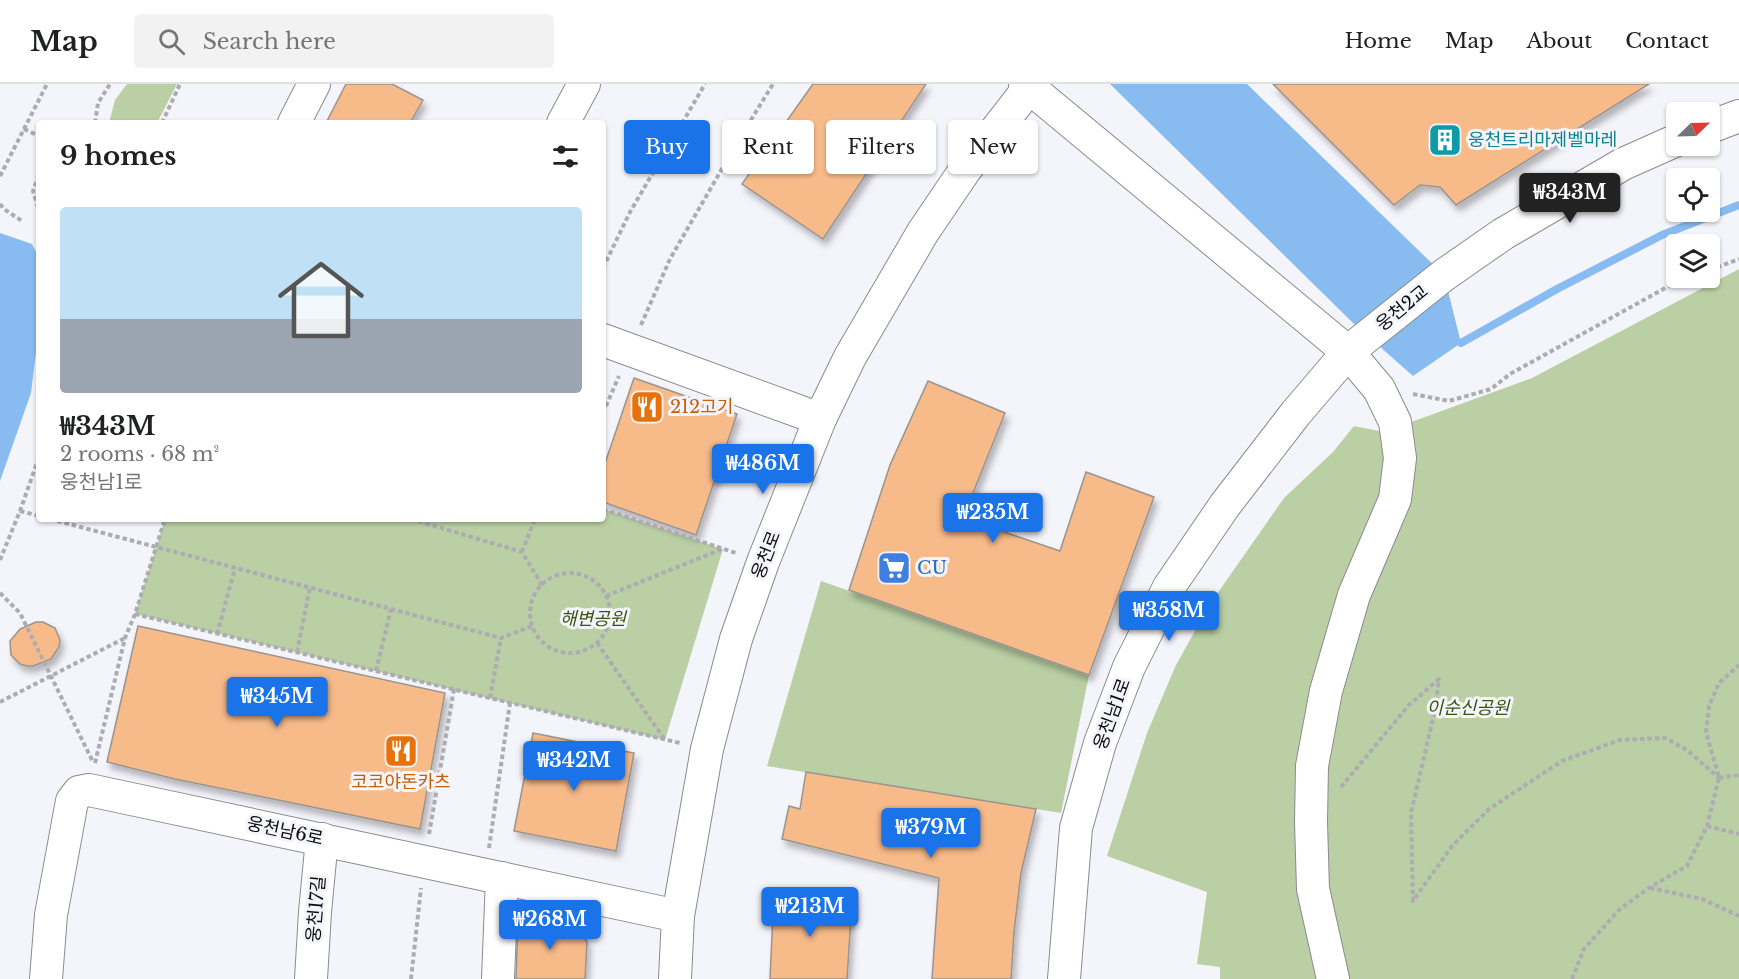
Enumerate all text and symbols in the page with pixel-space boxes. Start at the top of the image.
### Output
search box [134,14,554,68]
text: Map [30,24,98,59]
icon: search [155,25,188,58]
text: Search here [203,28,336,55]
text: Home [1345,28,1412,54]
text: Map [1445,28,1493,54]
text: About [1526,28,1592,54]
text: Contact [1625,28,1709,54]
north arrow [1666,102,1720,156]
map controls [1666,102,1720,288]
chip: Buy [624,120,710,174]
chip: Rent [722,120,814,174]
chip: Filters [826,120,936,174]
chip: New [948,120,1038,174]
building icon: 웅천트리마제벨마레 [1427,122,1463,158]
place label: 웅천트리마제벨마레 [1468,129,1617,151]
text: 9 homes [60,140,176,172]
icon: filters [549,140,582,173]
button: locate [1666,168,1720,222]
pin: ₩343M [1528,173,1612,224]
text: ₩343M [1533,180,1607,204]
button: layers [1666,234,1720,288]
icon: home [267,246,375,354]
street label: 웅천2교 [1371,280,1433,336]
restaurant icon: 212고기 [629,389,665,425]
place label: 212고기 [670,396,733,418]
text: ₩343M [60,410,156,442]
text: 2 rooms · 68 m² [60,442,219,466]
pin: ₩486M [721,444,805,495]
text: ₩486M [726,451,800,475]
text: 웅천남1로 [60,470,143,494]
pin: ₩235M [951,493,1035,544]
text: ₩235M [957,500,1029,524]
street label: 웅천로 [747,528,785,582]
supermarket icon: CU [876,550,912,586]
place label: CU [917,557,947,579]
pin: ₩358M [1127,591,1211,642]
text: ₩358M [1133,598,1205,622]
park label: 해변공원 [560,608,628,630]
street label: 웅천남1로 [1089,675,1135,753]
pin: ₩345M [235,677,319,728]
text: ₩345M [241,684,313,708]
park label: 이순신공원 [1427,697,1511,719]
restaurant icon: 코코야돈카츠 [383,733,419,769]
pin: ₩342M [532,741,616,792]
text: ₩342M [537,748,611,772]
place label: 코코야돈카츠 [351,771,451,793]
pin: ₩379M [889,808,973,859]
street label: 웅천남6로 [245,812,325,850]
text: ₩379M [895,815,967,839]
street label: 웅천17길 [302,875,330,943]
pin: ₩213M [768,887,852,938]
text: ₩213M [775,894,845,918]
pin: ₩268M [508,900,592,951]
text: ₩268M [513,907,587,931]

